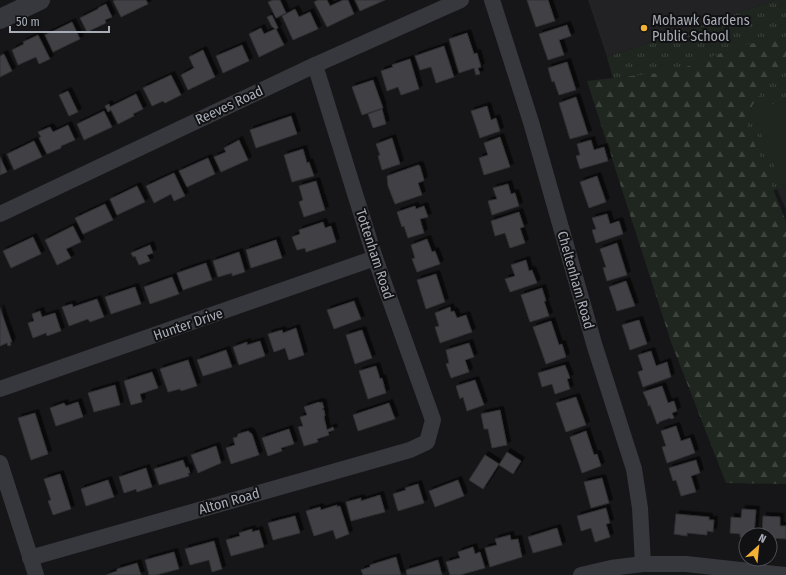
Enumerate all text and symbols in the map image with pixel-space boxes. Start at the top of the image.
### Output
scale bar [10,8,109,34]
place label: Mohawk Gardens Public School [652,12,750,45]
text: 50 m [16,15,40,29]
marker: Mohawk Gardens Public School [639,23,649,33]
street label: Reeves Road [193,82,266,128]
street label: Tottenham Road [352,207,397,301]
street label: Cheltenham Road [553,229,598,331]
street label: Hunter Drive [151,305,225,344]
street label: Alton Road [197,485,262,518]
north arrow [738,527,778,567]
text: N [756,531,768,546]

